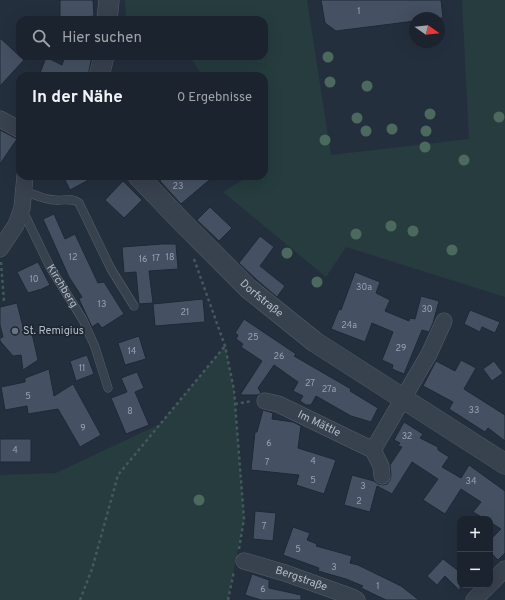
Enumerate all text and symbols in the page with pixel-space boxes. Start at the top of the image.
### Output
house number: 1 [357,6,361,17]
north arrow [409,12,445,48]
search box [16,16,268,60]
icon: search [30,27,52,49]
text: Hier suchen [62,29,142,48]
text: In der Nähe [32,87,123,109]
text: 0 Ergebnisse [177,90,252,106]
house number: 23 [173,181,183,192]
house number: 12 [69,252,77,263]
house number: 18 [166,252,174,263]
house number: 17 [152,253,160,264]
house number: 16 [139,254,147,265]
street label: Kirchberg [43,262,81,310]
house number: 10 [29,274,39,285]
street label: Dorfstraße [237,277,286,321]
house number: 30a [356,282,372,293]
house number: 13 [98,299,106,310]
house number: 30 [421,304,433,315]
house number: 21 [181,307,189,318]
house number: 24a [341,320,357,331]
place label: St. Remigius [23,324,84,338]
marker: St. Remigius [10,326,20,336]
house number: 25 [247,332,259,343]
house number: 29 [396,343,406,354]
house number: 14 [128,346,137,357]
house number: 26 [274,351,284,362]
house number: 11 [79,363,85,374]
house number: 27 [305,378,315,389]
house number: 27a [322,384,337,395]
house number: 5 [25,391,31,402]
house number: 33 [469,405,479,416]
house number: 8 [127,406,133,417]
street label: Im Mättle [295,408,343,440]
house number: 9 [80,423,86,434]
house number: 32 [402,431,412,442]
house number: 6 [266,438,272,449]
house number: 4 [12,445,18,456]
house number: 4 [310,456,316,467]
house number: 7 [265,457,270,468]
house number: 5 [310,475,316,486]
house number: 34 [465,476,477,487]
house number: 3 [360,481,366,492]
house number: 2 [356,496,362,507]
map controls [457,516,493,588]
button: + [457,516,493,552]
house number: 7 [262,521,267,532]
house number: 5 [295,544,301,555]
button: − [457,552,493,588]
house number: 3 [331,562,337,573]
street label: Bergstraße [274,564,329,595]
house number: 1 [376,581,380,592]
house number: 6 [260,584,266,595]

